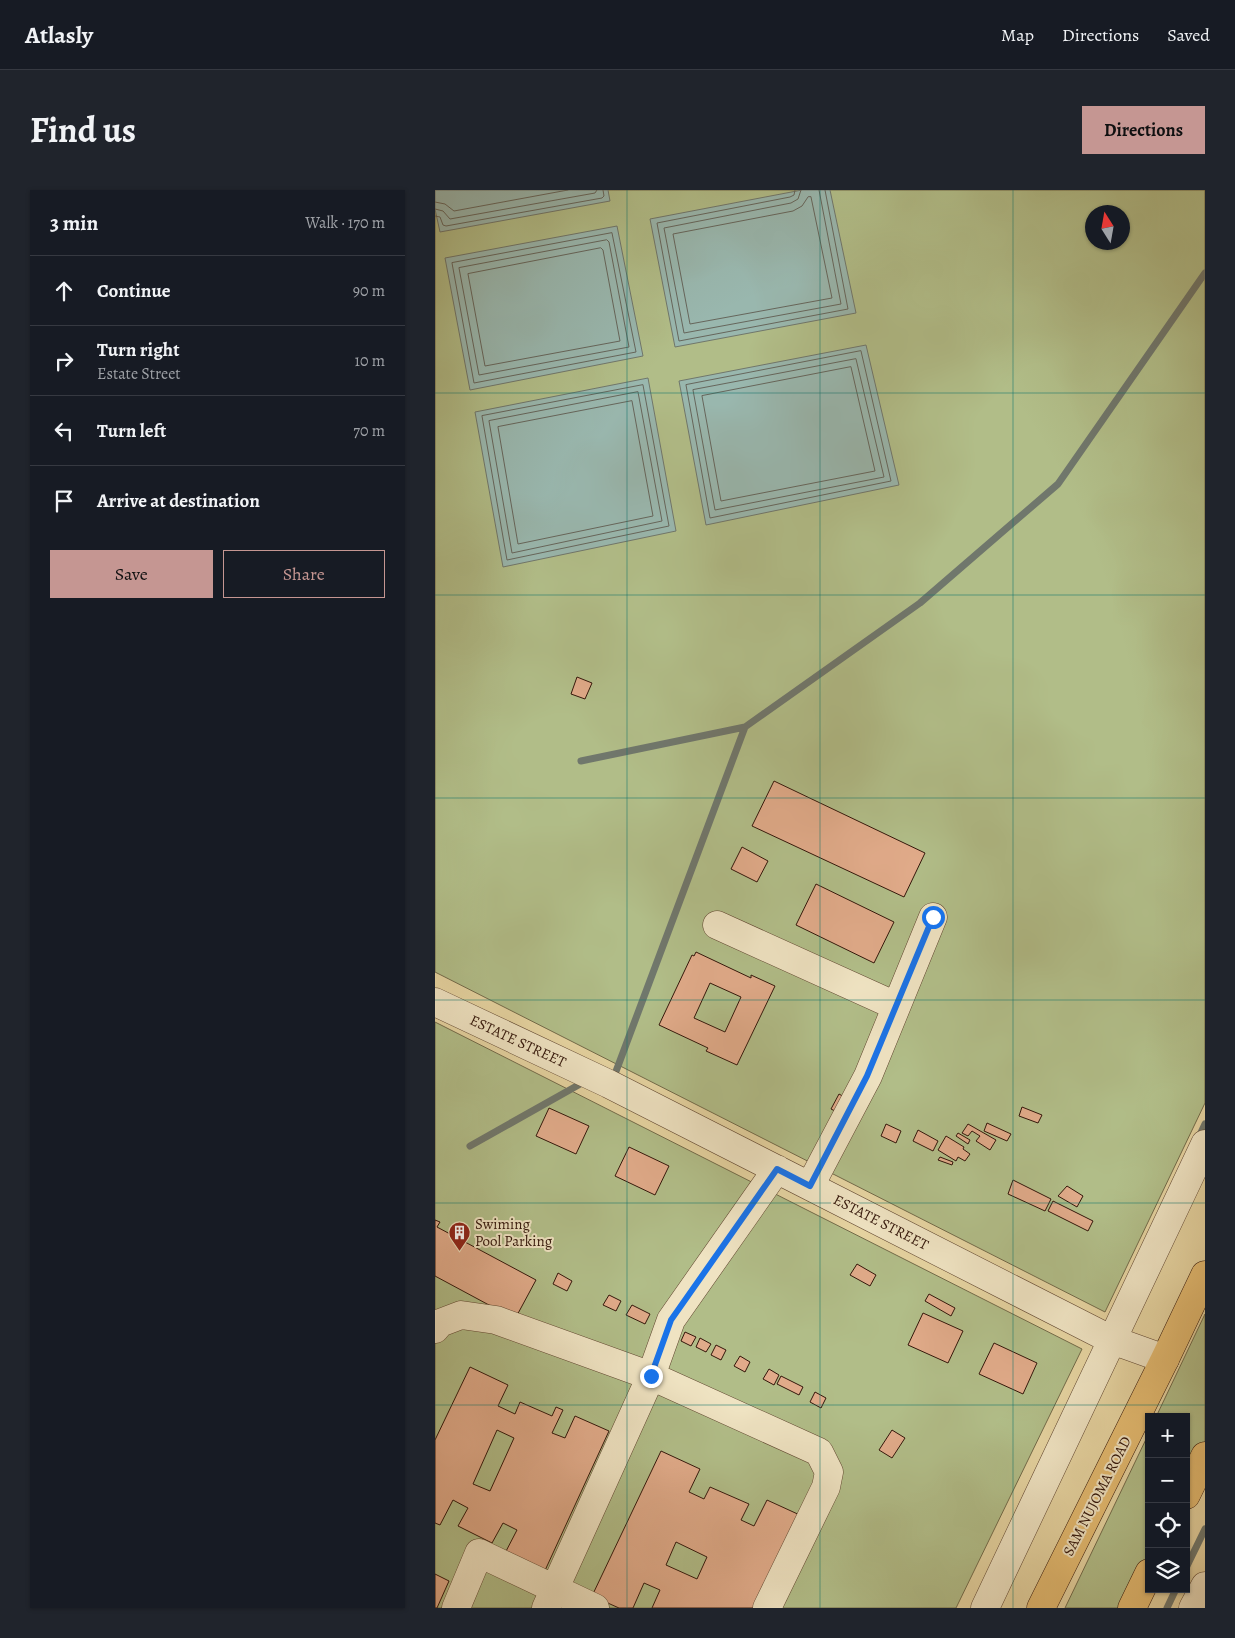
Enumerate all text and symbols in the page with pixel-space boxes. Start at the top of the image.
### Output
text: Atlasly [25,19,93,51]
text: Map [1001,23,1034,47]
text: Directions [1062,23,1139,47]
text: Saved [1167,23,1210,47]
text: Find us [30,106,136,154]
button: Directions [1082,106,1205,154]
north arrow [1085,205,1130,250]
text: 3 min [50,209,98,237]
text: Walk · 170 m [305,212,385,234]
icon: ahead [50,277,78,305]
text: Continue [97,278,171,304]
text: 90 m [353,280,385,302]
text: Turn right [97,337,179,363]
icon: right [50,347,78,375]
text: 10 m [355,350,385,372]
text: Estate Street [97,363,181,385]
icon: left [50,417,78,445]
text: Turn left [97,418,166,444]
text: 70 m [353,420,385,442]
icon: arrive [50,487,78,515]
text: Arrive at destination [97,488,260,514]
button: Save [50,550,213,598]
button: Share [223,550,385,598]
route start [922,906,945,929]
street label: ESTATE STREET [467,1010,570,1072]
street label: ESTATE STREET [830,1189,933,1255]
place label: Swiming Pool Parking [475,1214,553,1251]
building icon: Swiming Pool Parking [447,1221,471,1252]
route end [640,1365,663,1388]
map controls [1145,1413,1190,1593]
button: + [1145,1413,1190,1458]
street label: SAM NUJOMA ROAD [1058,1433,1136,1559]
button: − [1145,1458,1190,1503]
button: locate [1145,1503,1190,1548]
button: layers [1145,1548,1190,1593]

